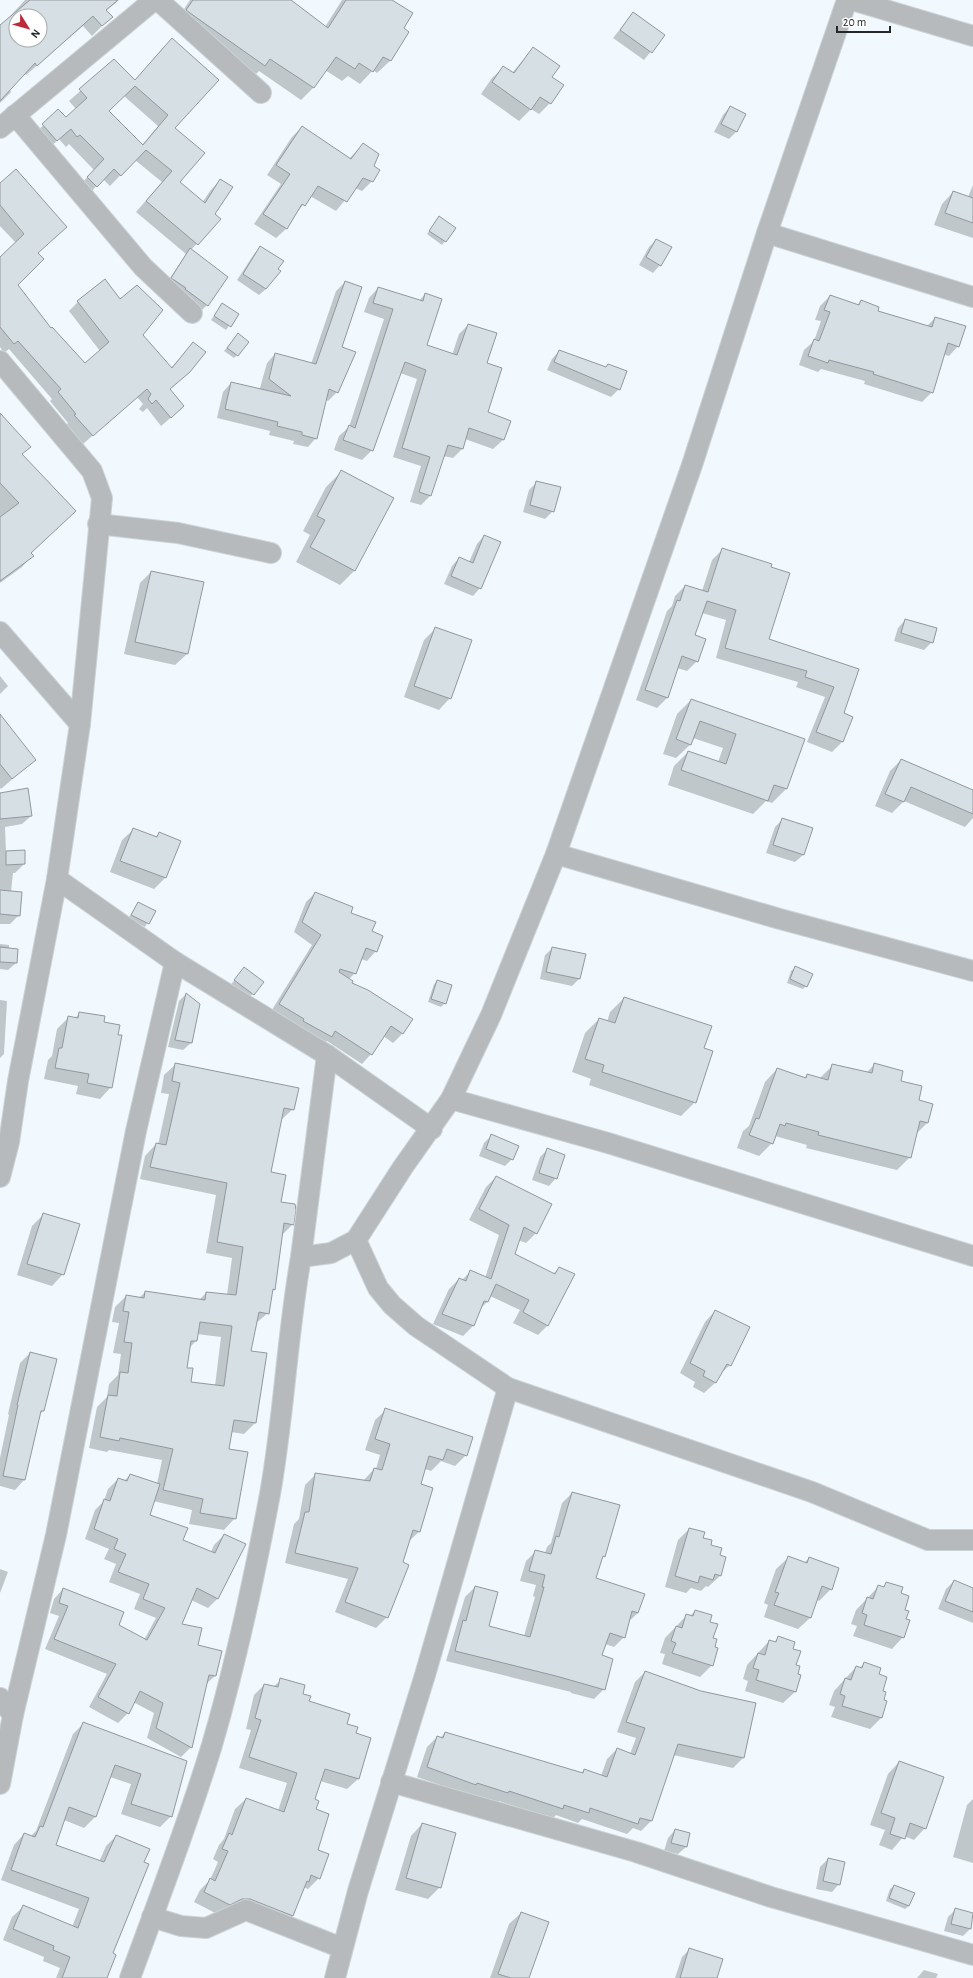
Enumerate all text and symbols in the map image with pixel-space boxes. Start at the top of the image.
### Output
north arrow [8,8,48,48]
scale bar [837,8,890,34]
text: 20 m [843,16,866,28]
text: N [29,27,42,40]

